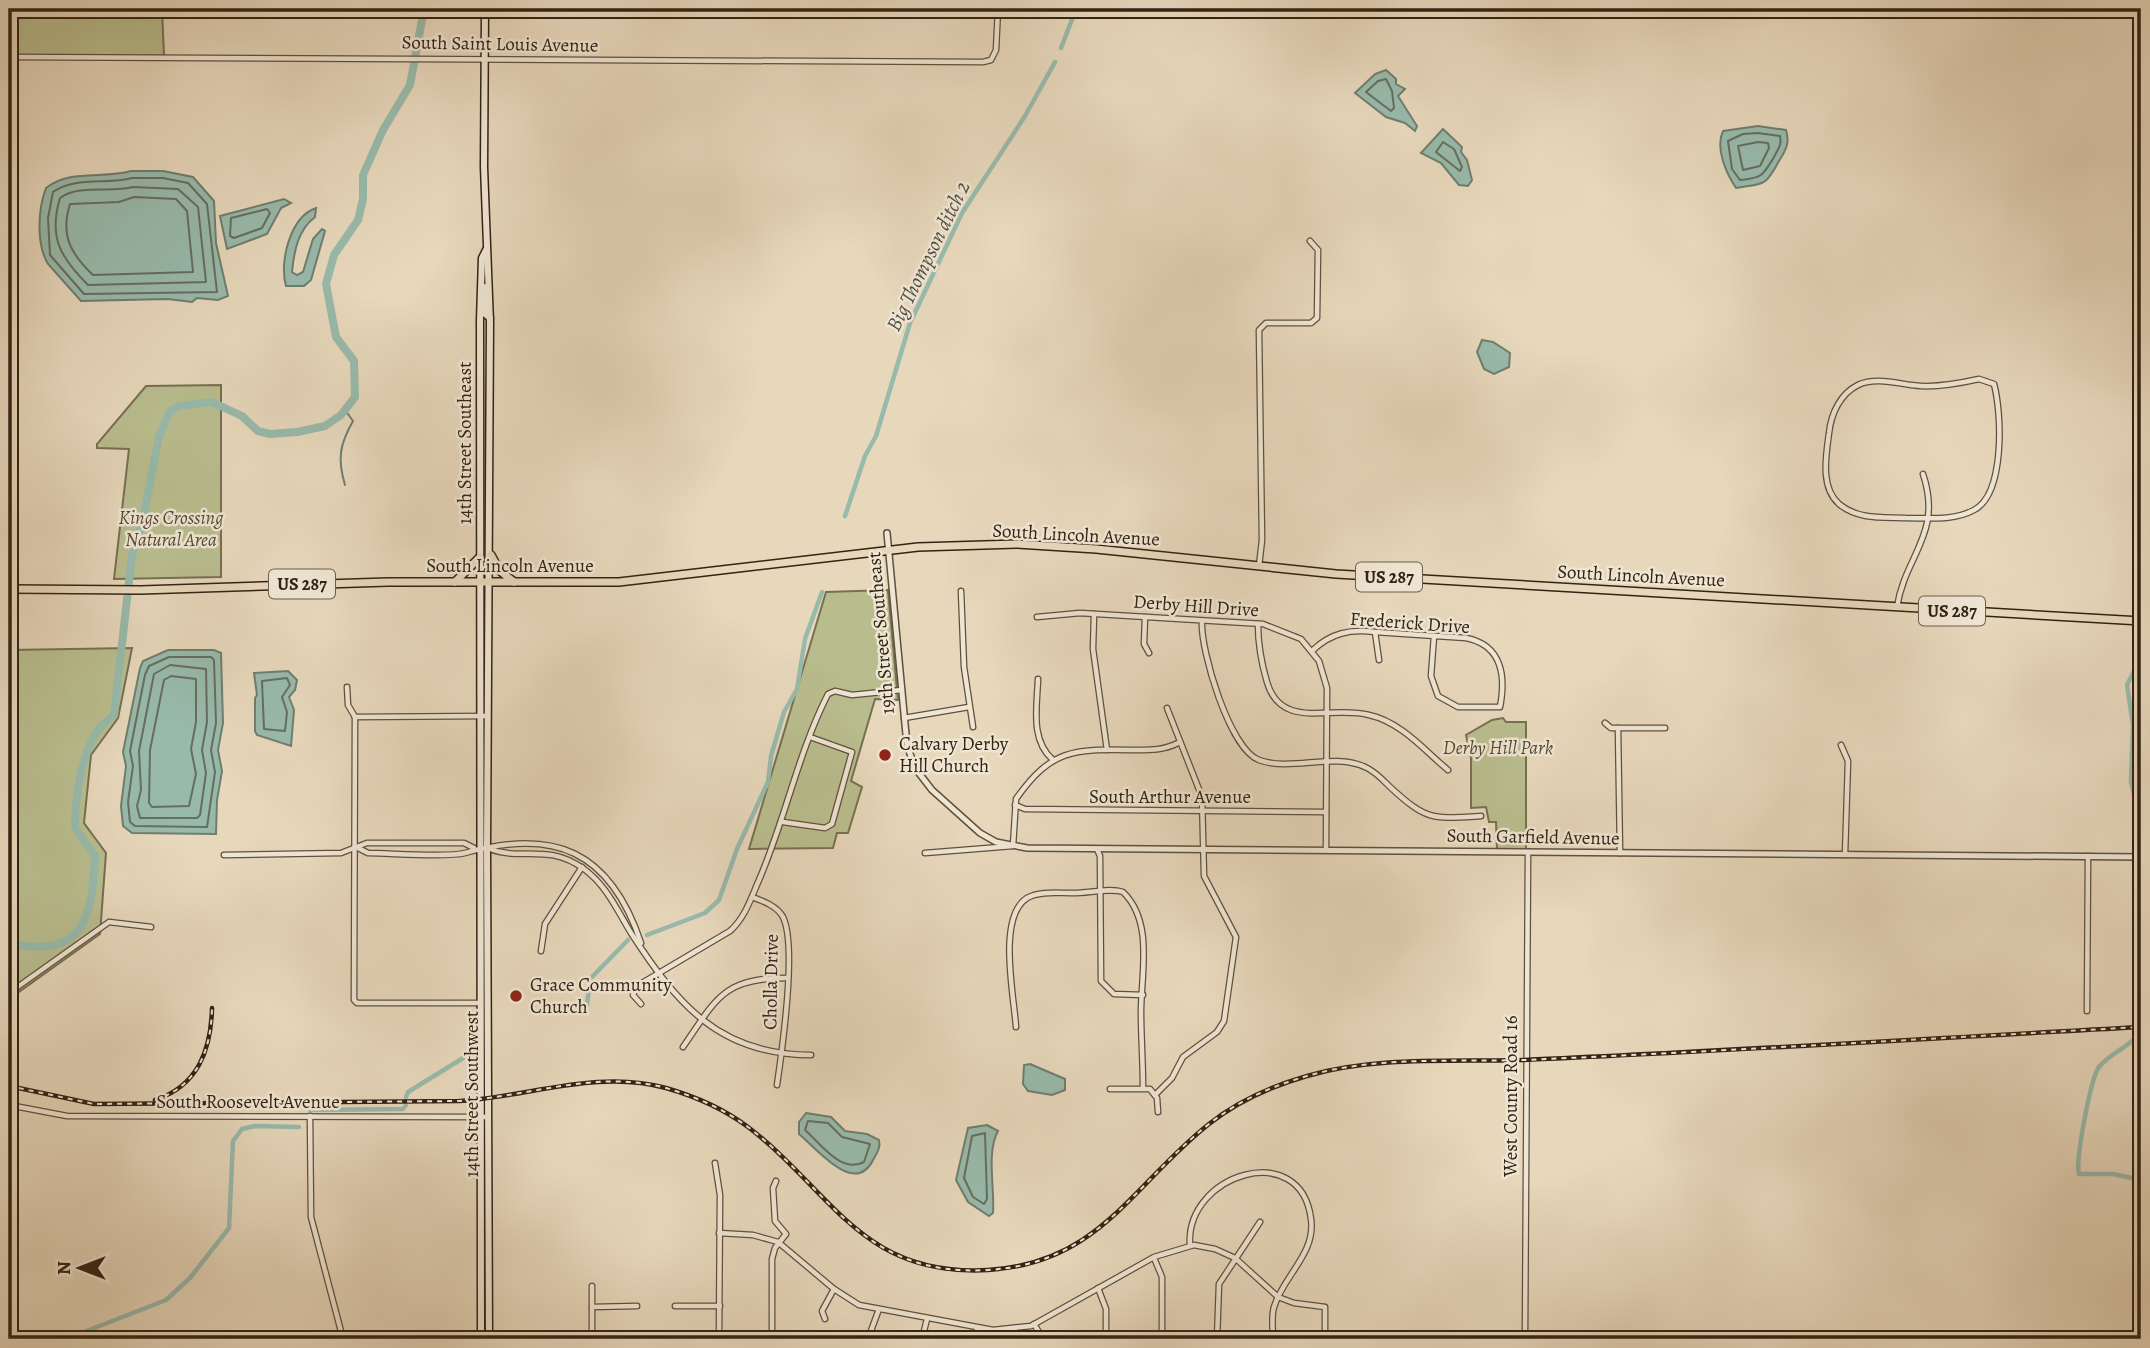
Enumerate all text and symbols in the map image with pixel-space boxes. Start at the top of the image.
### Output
street label: South Saint Louis Avenue [401,29,599,59]
water label: Big Thompson ditch 2 [879,176,977,336]
street label: 14th Street Southeast [452,362,478,524]
park label: Kings Crossing Natural Area [119,505,224,553]
street label: South Lincoln Avenue [992,518,1160,552]
street label: 19th Street Southeast [861,551,901,715]
street label: South Lincoln Avenue [426,553,594,579]
street label: South Lincoln Avenue [1557,559,1725,593]
road number: US 287 [1356,562,1422,592]
road number: US 287 [269,570,335,598]
street label: Derby Hill Drive [1132,589,1260,623]
road number: US 287 [1919,596,1985,626]
street label: Frederick Drive [1349,606,1471,640]
place label: Calvary Derby Hill Church [899,731,1009,779]
park label: Derby Hill Park [1443,735,1553,761]
marker: Calvary Derby Hill Church [877,747,893,763]
street label: South Arthur Avenue [1089,784,1251,810]
street label: South Garfield Avenue [1446,822,1620,852]
street label: Cholla Drive [757,934,785,1030]
place label: Grace Community Church [530,972,672,1020]
marker: Grace Community Church [508,988,524,1004]
street label: 14th Street Southwest [459,1011,485,1177]
street label: West County Road 16 [1498,1015,1524,1178]
street label: South Roosevelt Avenue [156,1089,340,1115]
north arrow [46,1232,116,1302]
text: N [51,1261,77,1275]

